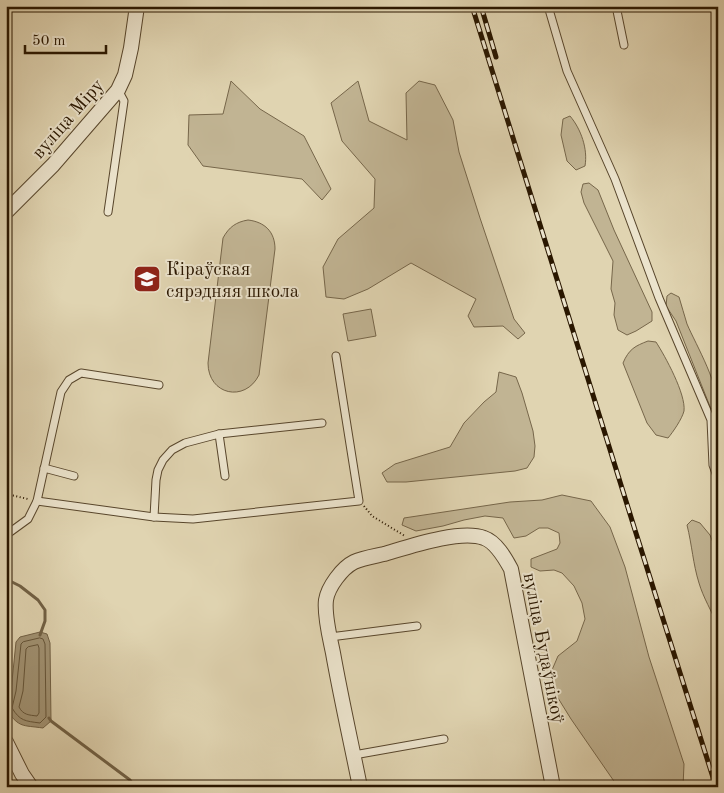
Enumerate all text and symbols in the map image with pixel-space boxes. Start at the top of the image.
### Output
scale bar [25,22,106,54]
text: 50 m [32,34,66,49]
street label: вуліца Міру [29,76,108,163]
place label: Кіраўская сярэдняя школа [166,261,300,302]
school or university icon: Кіраўская сярэдняя школа [132,264,162,294]
street label: вуліца Будаўнікоў [519,571,567,726]

